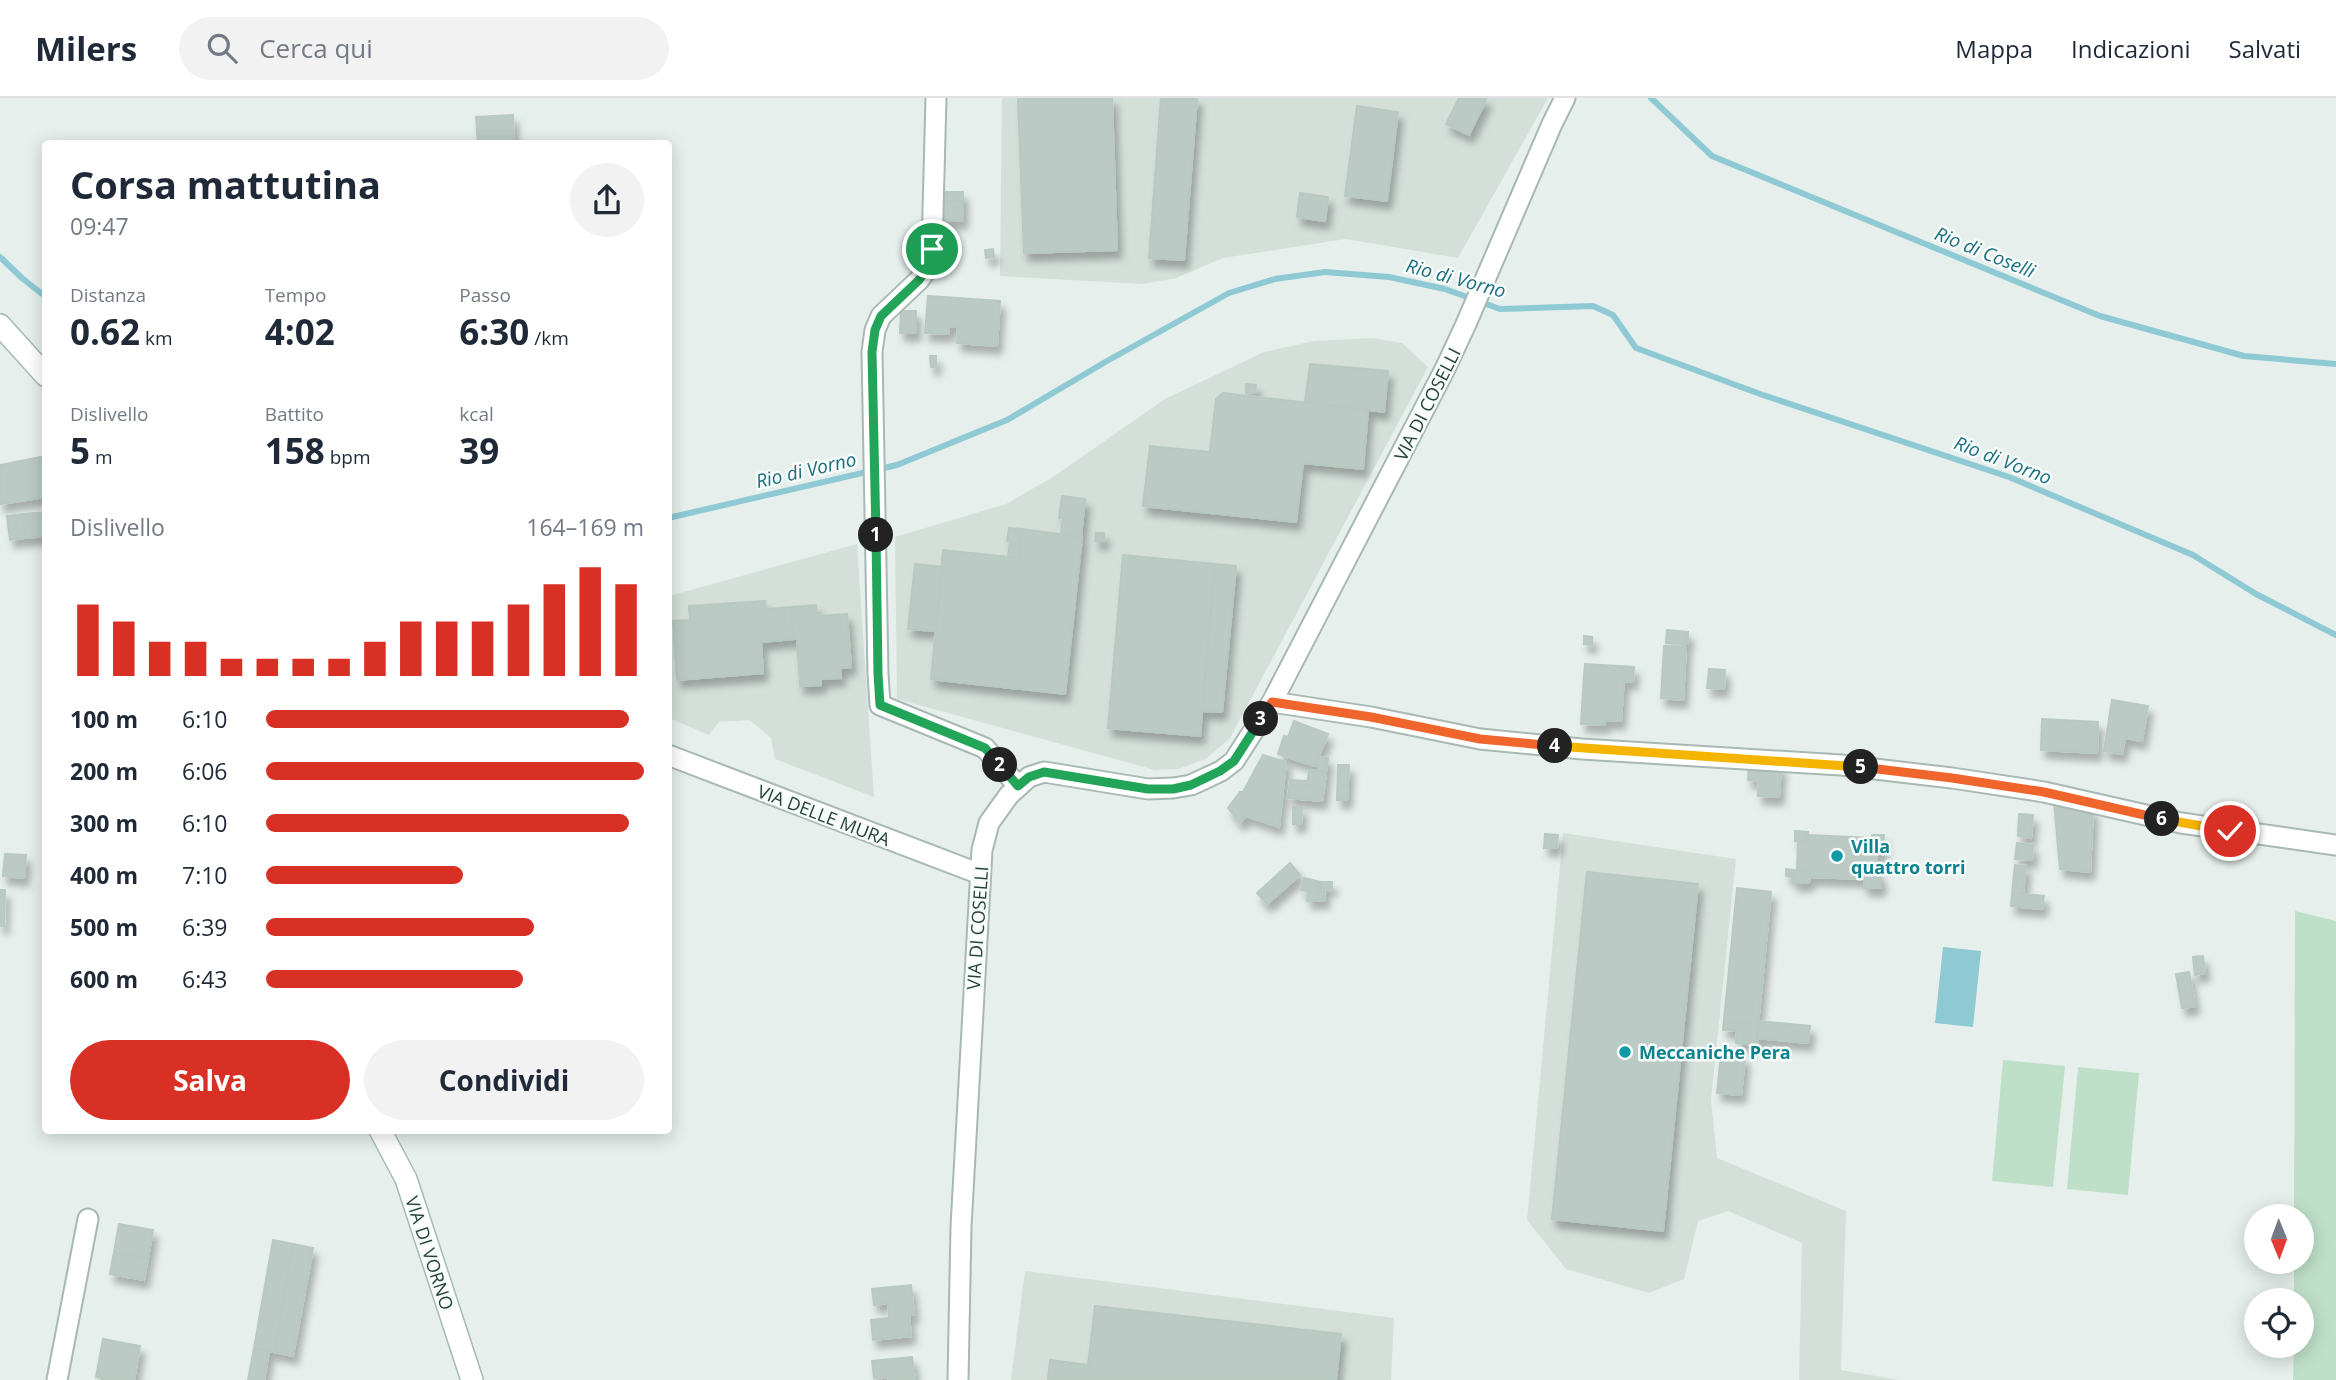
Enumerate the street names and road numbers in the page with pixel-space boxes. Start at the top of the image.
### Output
street label: VIA DI COSELLI [1388,343,1466,465]
street label: VIA DELLE MURA [754,779,894,852]
street label: VIA DI COSELLI [961,866,993,990]
street label: VIA DI VORNO [400,1193,460,1313]

